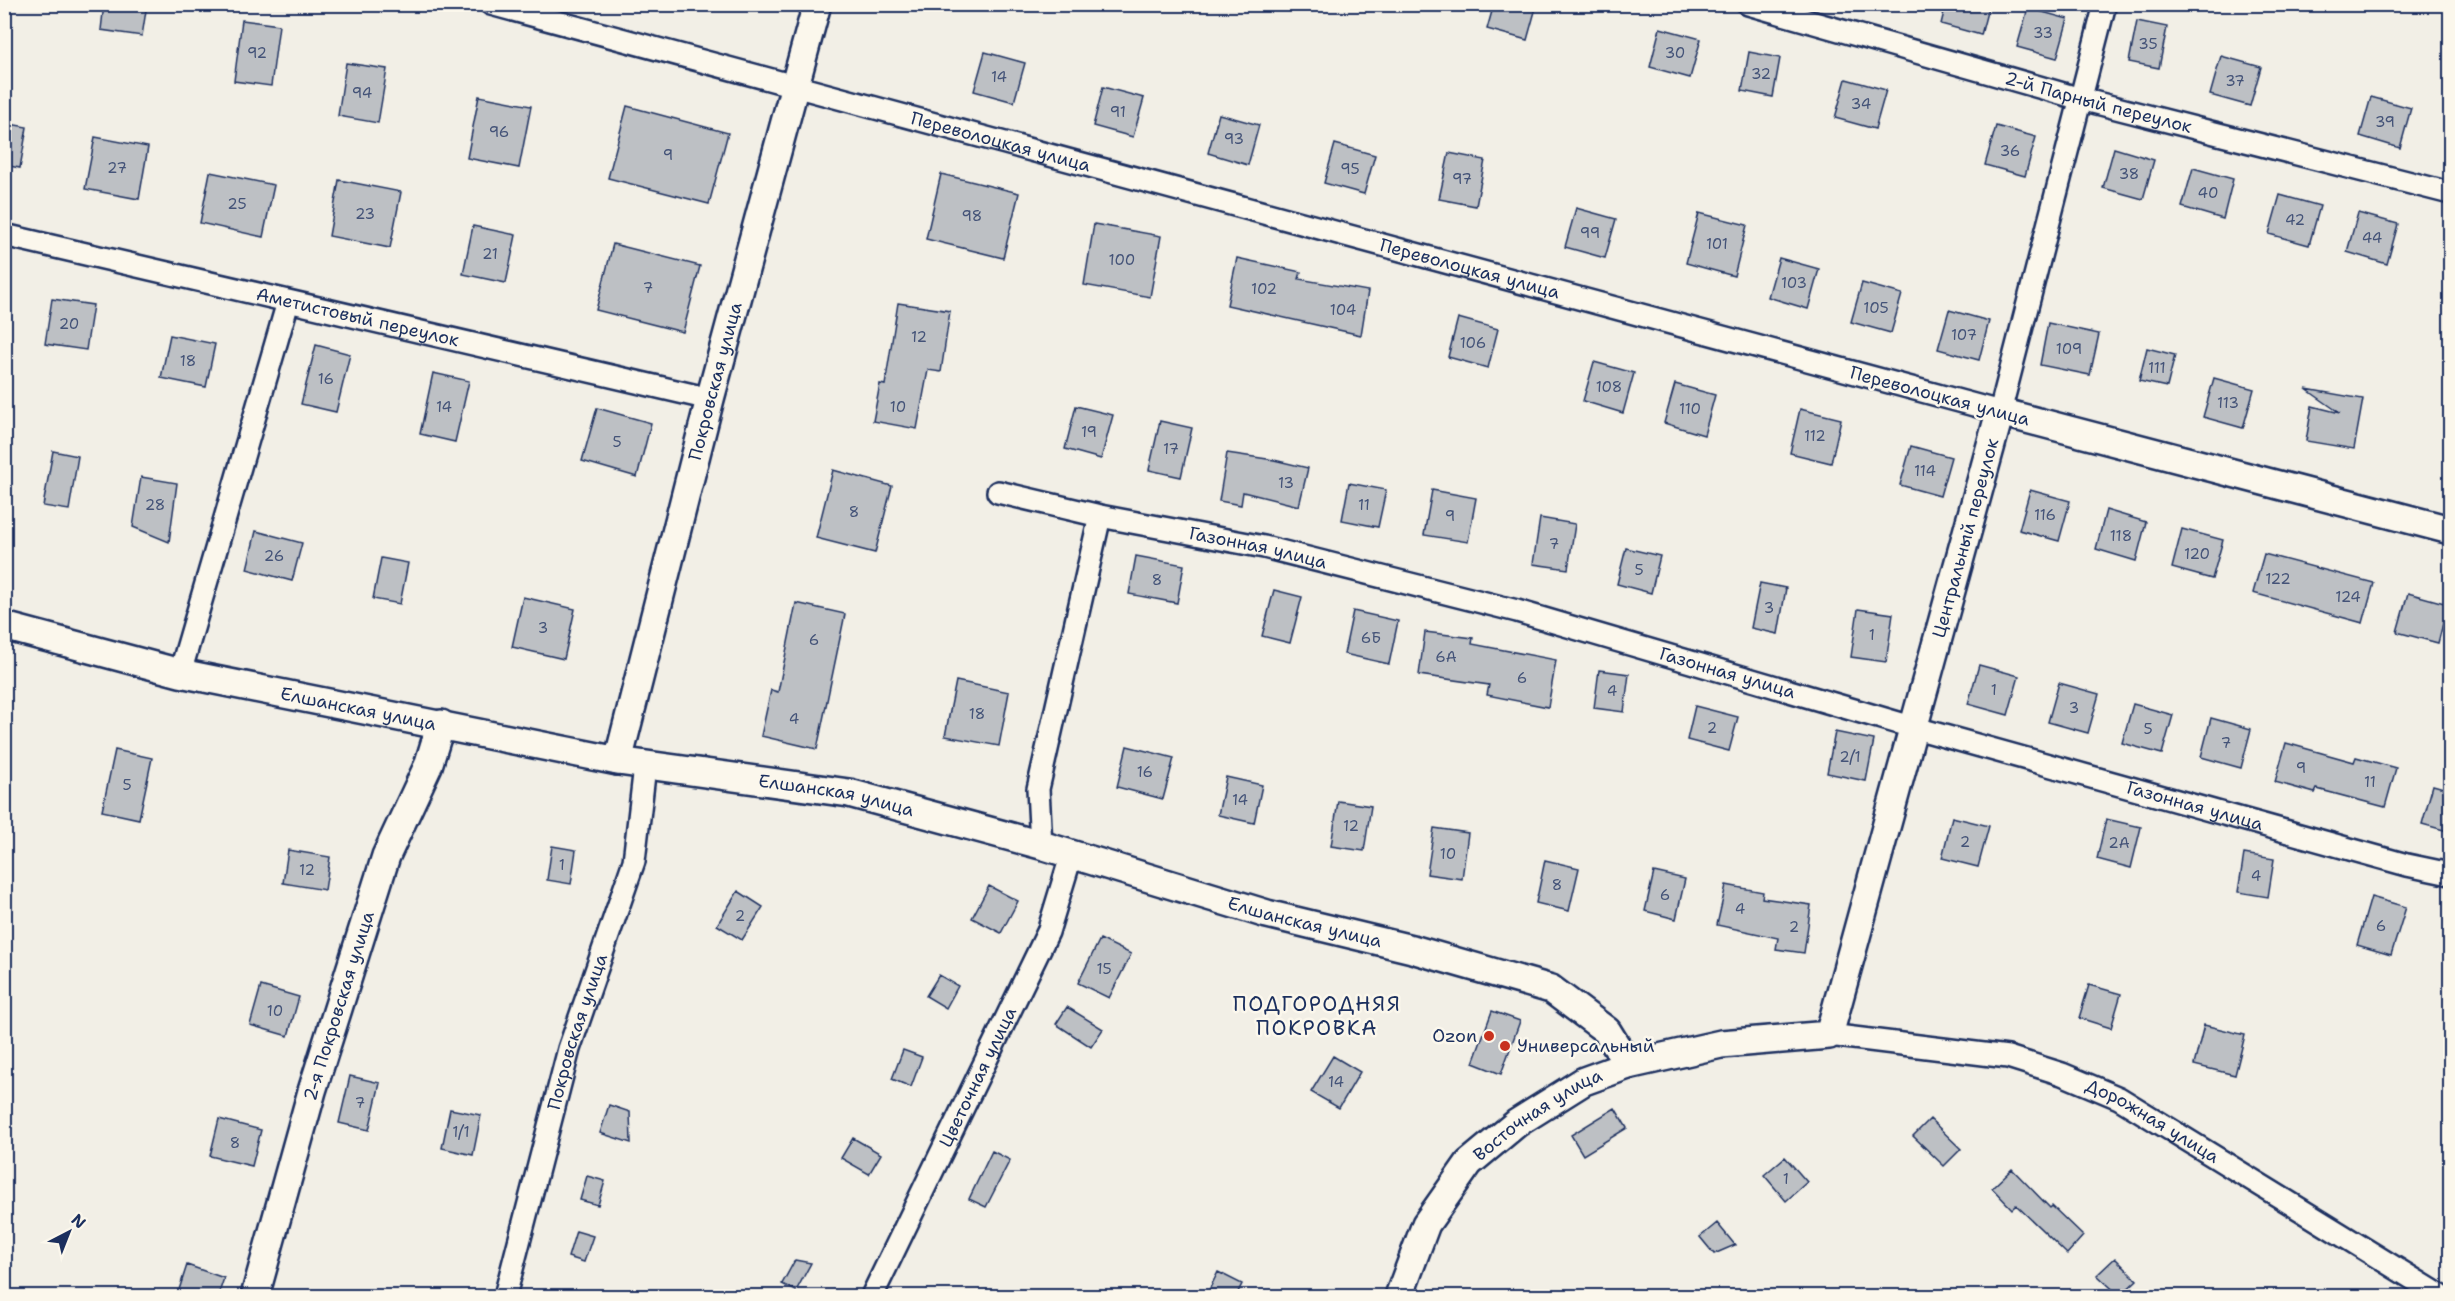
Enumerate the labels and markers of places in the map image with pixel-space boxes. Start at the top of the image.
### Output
place label: Ozon [1432,1024,1477,1048]
marker: Ozon [1482,1029,1496,1043]
place label: Универсальный [1517,1034,1655,1058]
marker: Универсальный [1498,1039,1512,1053]

